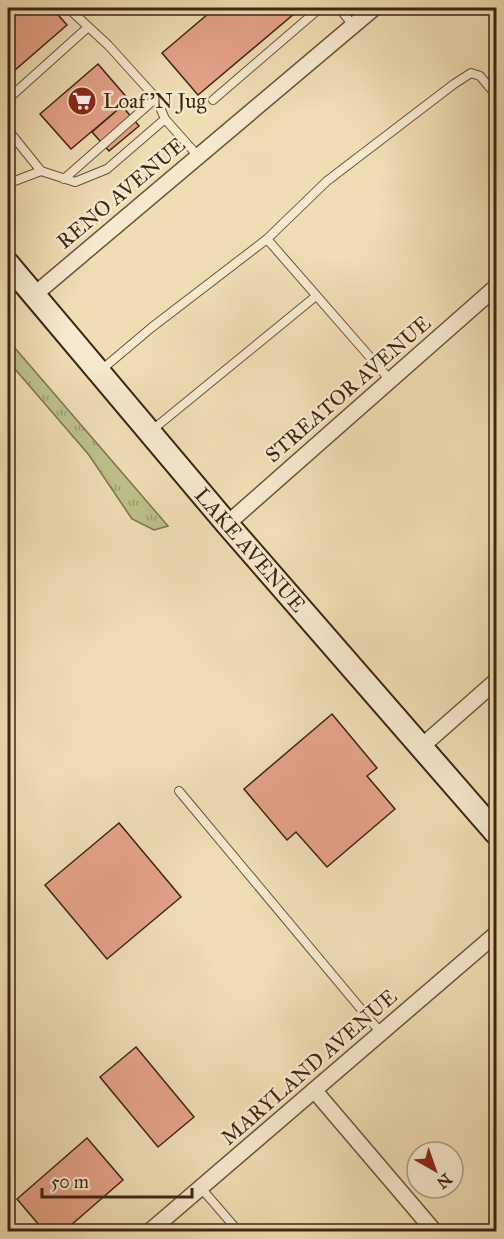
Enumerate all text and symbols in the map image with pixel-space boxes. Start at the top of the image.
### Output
supermarket icon: Loaf 'N Jug [66,85,98,117]
place label: Loaf 'N Jug [103,88,207,114]
street label: RENO AVENUE [52,132,190,254]
street label: STREATOR AVENUE [260,310,436,468]
street label: LAKE AVENUE [189,482,311,618]
street label: MARYLAND AVENUE [216,984,402,1150]
north arrow [405,1140,465,1200]
scale bar [42,1161,192,1199]
text: N [433,1169,456,1193]
text: 50 m [51,1171,89,1193]

